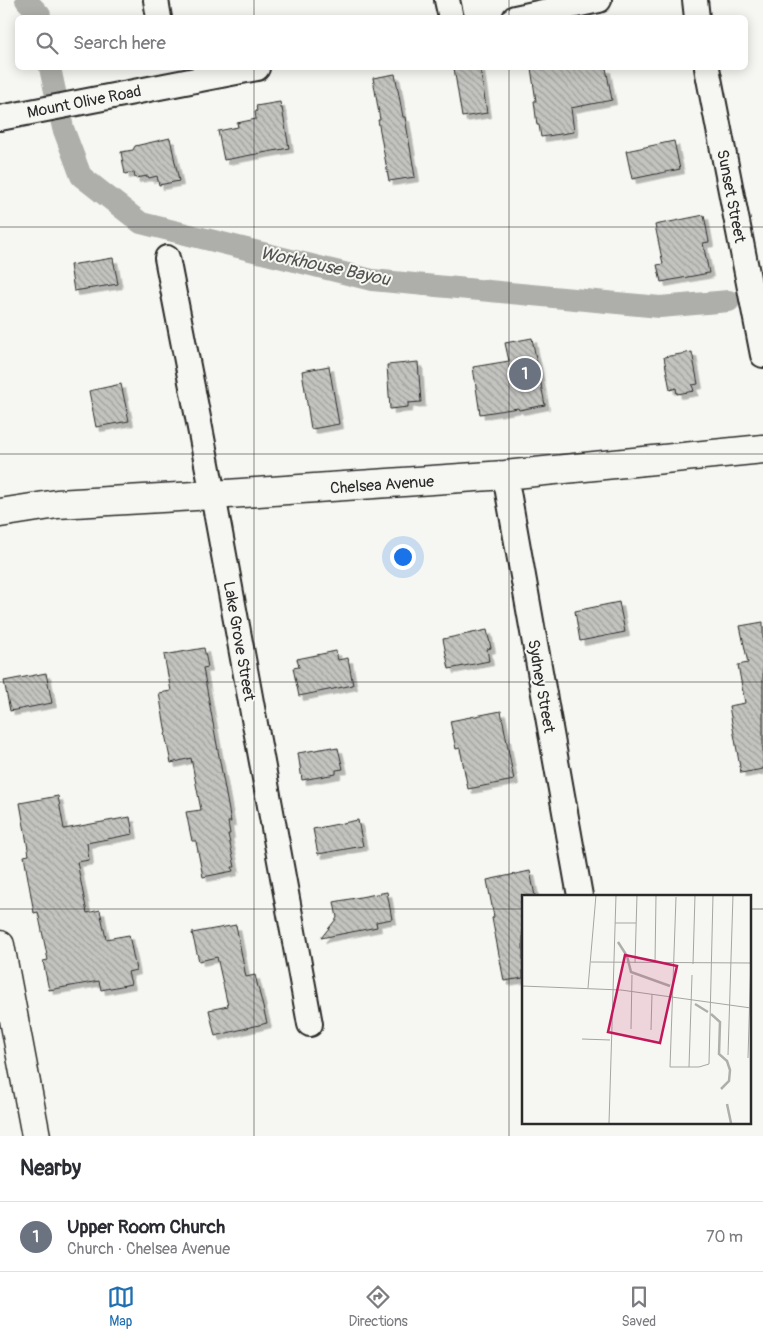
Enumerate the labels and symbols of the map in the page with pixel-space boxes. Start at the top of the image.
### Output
street label: Mount Olive Road [25,81,143,123]
street label: Sunset Street [712,148,750,245]
water label: Workhouse Bayou [258,242,393,292]
pin: 1 [509,355,541,393]
street label: Chelsea Avenue [329,471,435,499]
your location [390,544,416,570]
street label: Lake Grove Street [219,580,259,703]
street label: Sydney Street [523,638,559,735]
inset map [522,895,750,1124]

